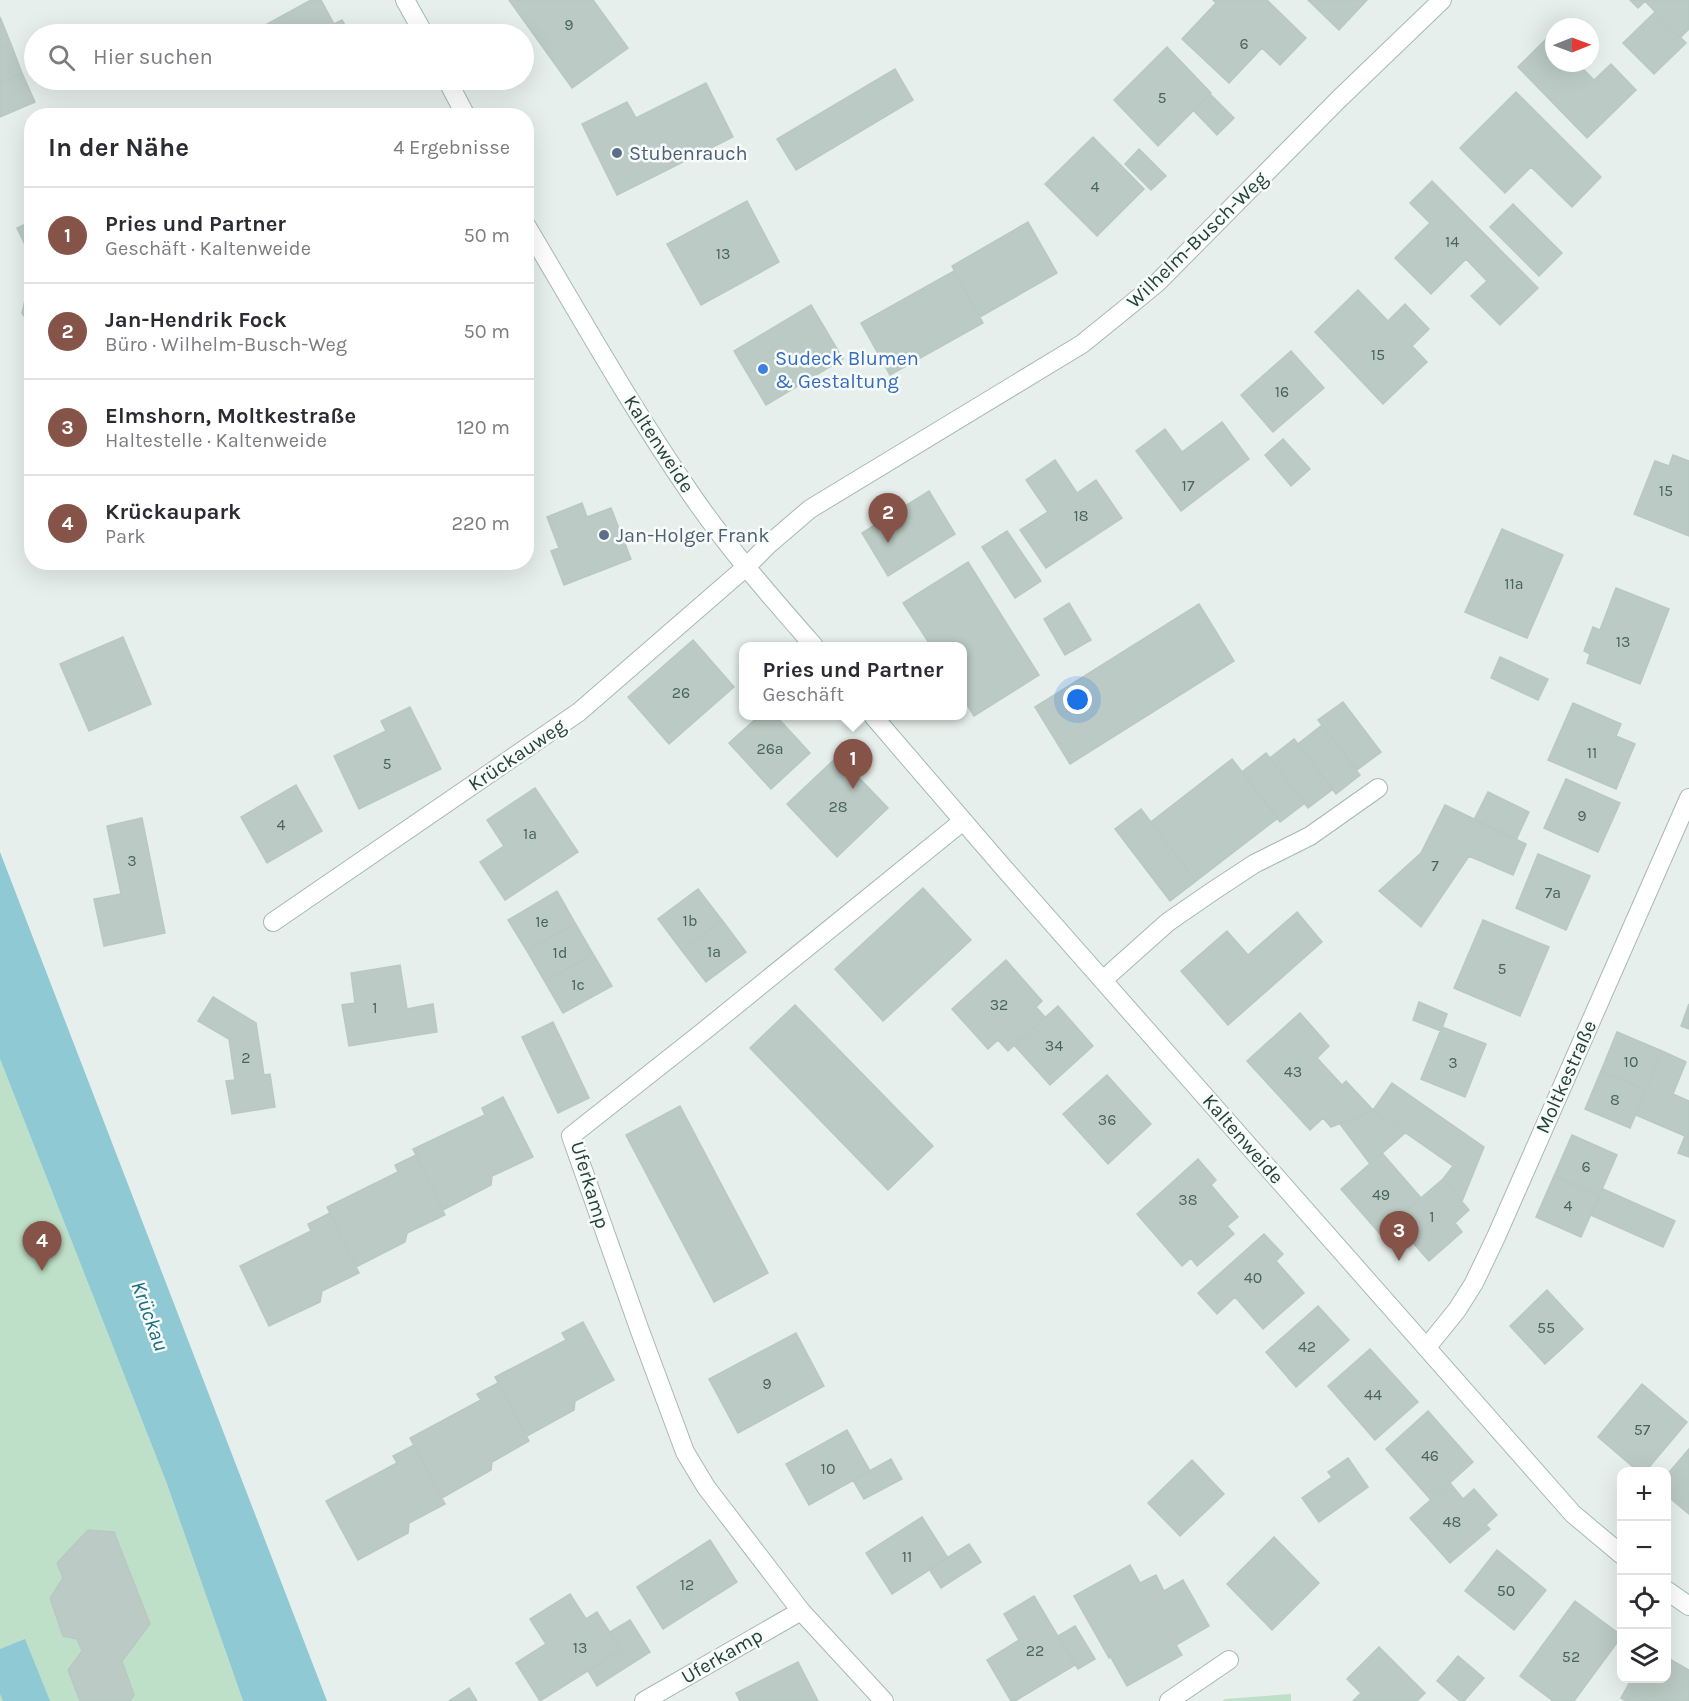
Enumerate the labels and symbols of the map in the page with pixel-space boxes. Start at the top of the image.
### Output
house number: 9 [564,15,574,34]
north arrow [1545,18,1599,72]
house number: 6 [1239,34,1249,53]
house number: 5 [1157,88,1167,107]
place label: Stubenrauch [629,142,748,165]
marker: Stubenrauch [610,146,624,160]
street label: Wilhelm-Busch-Weg [1122,167,1272,313]
house number: 4 [1091,177,1100,196]
house number: 14 [1445,232,1459,251]
house number: 13 [716,244,730,263]
house number: 15 [1371,345,1385,364]
place label: Sudeck Blumen & Gestaltung [775,347,919,393]
marker: Sudeck Blumen & Gestaltung [756,362,770,376]
house number: 16 [1275,382,1289,401]
street label: Kaltenweide [619,391,699,497]
house number: 17 [1182,476,1195,495]
house number: 15 [1659,481,1673,500]
pin: 2 [868,494,908,543]
house number: 18 [1073,506,1089,525]
place label: Jan-Holger Frank [616,524,770,547]
marker: Jan-Holger Frank [597,528,611,542]
house number: 11a [1504,574,1524,593]
house number: 13 [1616,632,1630,651]
house number: 26 [672,683,690,702]
your location [1063,685,1092,714]
street label: Krückauweg [464,714,570,796]
house number: 26a [756,739,784,758]
pin: 1 [834,740,872,789]
house number: 11 [1587,743,1597,762]
house number: 5 [382,754,392,773]
house number: 28 [828,797,848,816]
house number: 9 [1577,806,1587,825]
house number: 4 [277,815,286,834]
house number: 1a [523,824,537,843]
house number: 3 [127,851,137,870]
house number: 7 [1431,856,1439,875]
house number: 7a [1545,883,1561,902]
house number: 1b [683,911,697,930]
house number: 1e [535,912,549,931]
house number: 1a [707,942,721,961]
house number: 1d [553,943,567,962]
house number: 5 [1497,959,1507,978]
house number: 1c [571,975,585,994]
house number: 32 [990,995,1008,1014]
house number: 1 [372,998,378,1017]
street label: Moltkestraße [1531,1017,1601,1137]
house number: 34 [1045,1036,1063,1055]
house number: 2 [241,1048,251,1067]
house number: 10 [1624,1052,1638,1071]
house number: 3 [1448,1053,1458,1072]
house number: 43 [1284,1062,1302,1081]
street label: Kaltenweide [1198,1089,1288,1189]
house number: 8 [1610,1090,1620,1109]
house number: 36 [1098,1110,1116,1129]
street label: Uferkamp [566,1139,614,1231]
house number: 6 [1581,1157,1591,1176]
house number: 49 [1372,1185,1390,1204]
house number: 38 [1178,1190,1198,1209]
house number: 4 [1564,1196,1573,1215]
house number: 1 [1429,1207,1435,1226]
pin: 3 [1380,1212,1418,1261]
pin: 4 [22,1222,62,1271]
house number: 40 [1244,1268,1262,1287]
water label: Krückau [126,1278,174,1354]
house number: 55 [1537,1318,1555,1337]
house number: 42 [1298,1337,1316,1356]
house number: 9 [762,1374,772,1393]
house number: 44 [1364,1385,1382,1404]
house number: 57 [1634,1420,1651,1439]
house number: 46 [1421,1446,1439,1465]
house number: 10 [821,1459,835,1478]
house number: 48 [1443,1512,1461,1531]
house number: 11 [902,1547,912,1566]
house number: 12 [680,1575,694,1594]
house number: 50 [1497,1581,1515,1600]
street label: Uferkamp [677,1624,767,1688]
house number: 13 [573,1638,587,1657]
house number: 22 [1026,1641,1044,1660]
house number: 52 [1562,1647,1580,1666]

